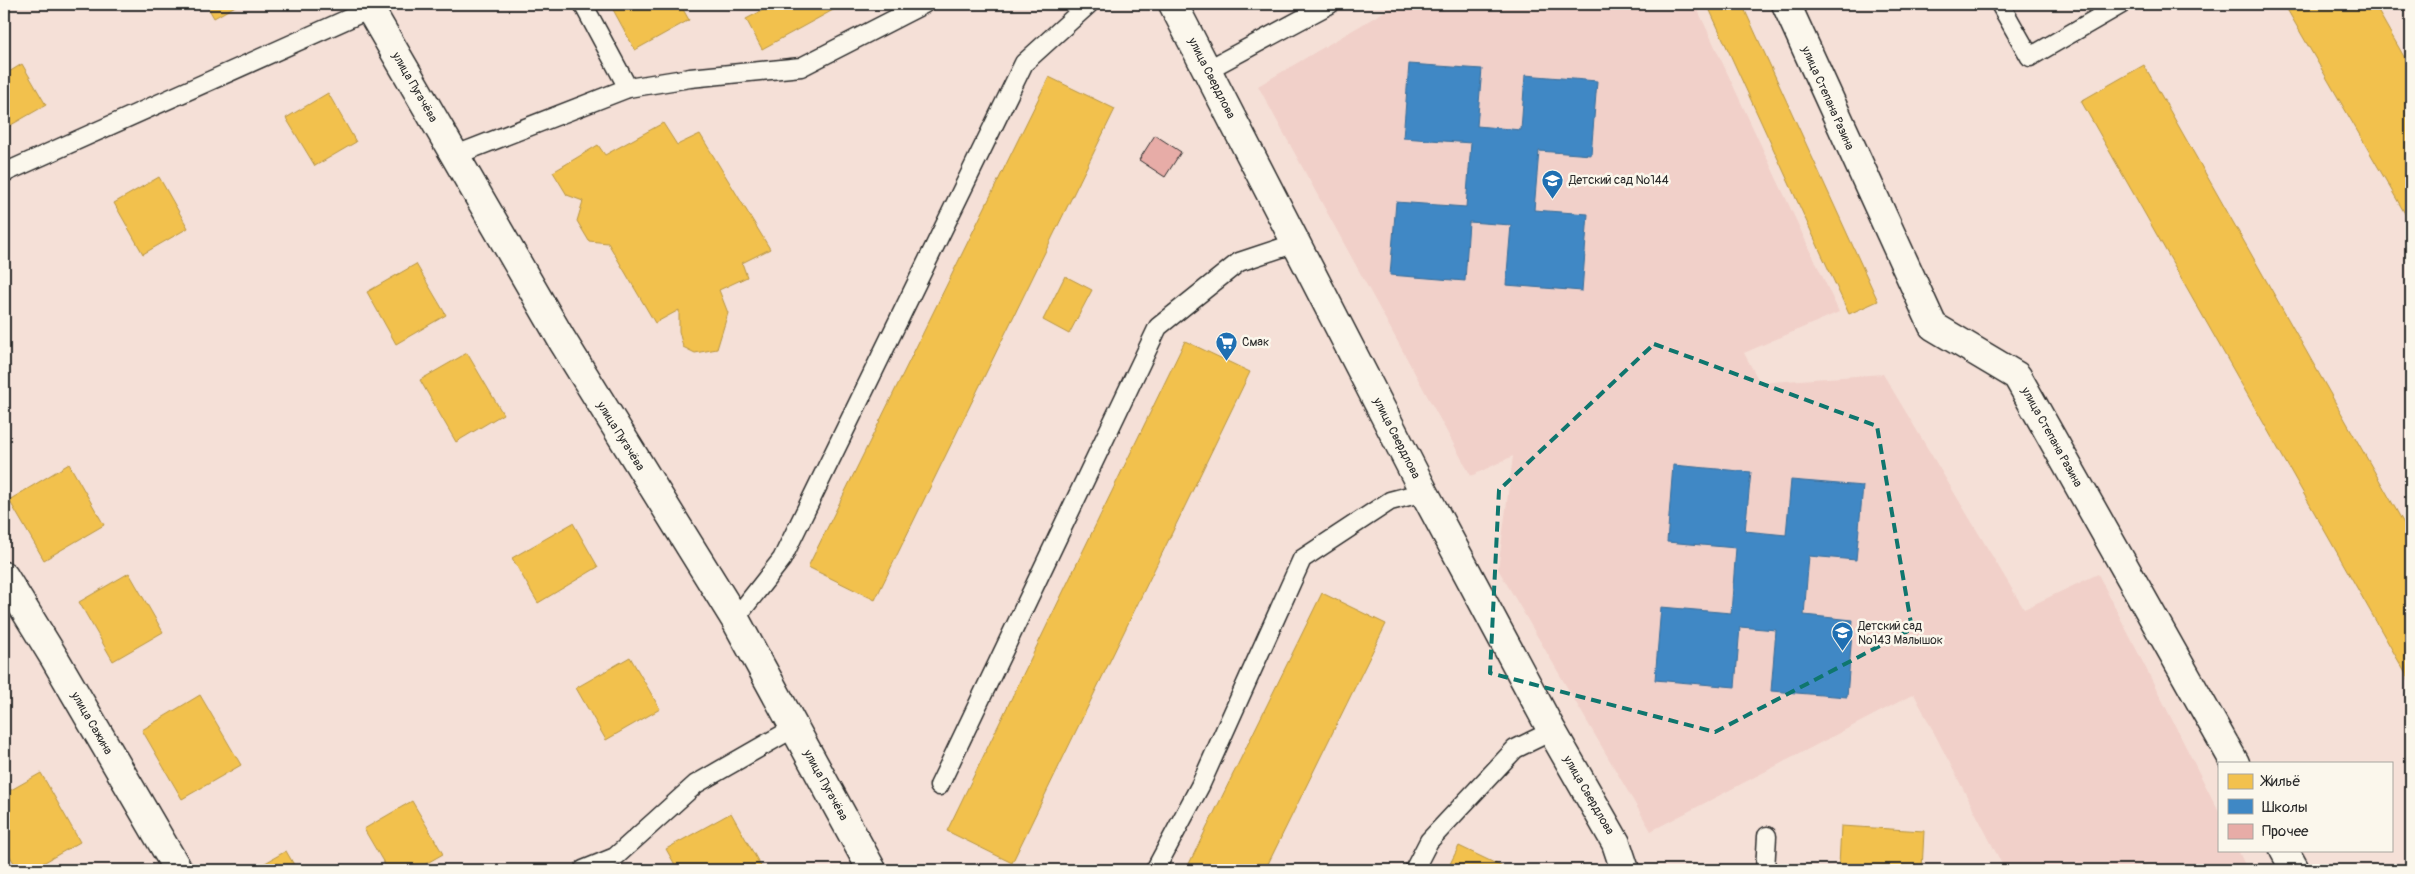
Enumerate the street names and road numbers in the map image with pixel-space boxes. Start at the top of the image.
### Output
street label: улица Свердлова [1184,34,1239,122]
street label: улица Степана Разина [1798,43,1857,153]
street label: улица Пугачёва [388,49,441,125]
street label: улица Степана Разина [2017,384,2085,490]
street label: улица Свердлова [1369,394,1424,482]
street label: улица Пугачёва [593,398,648,474]
street label: улица Сажина [67,688,116,758]
street label: улица Пугачёва [799,746,851,824]
street label: улица Свердлова [1559,752,1617,838]

